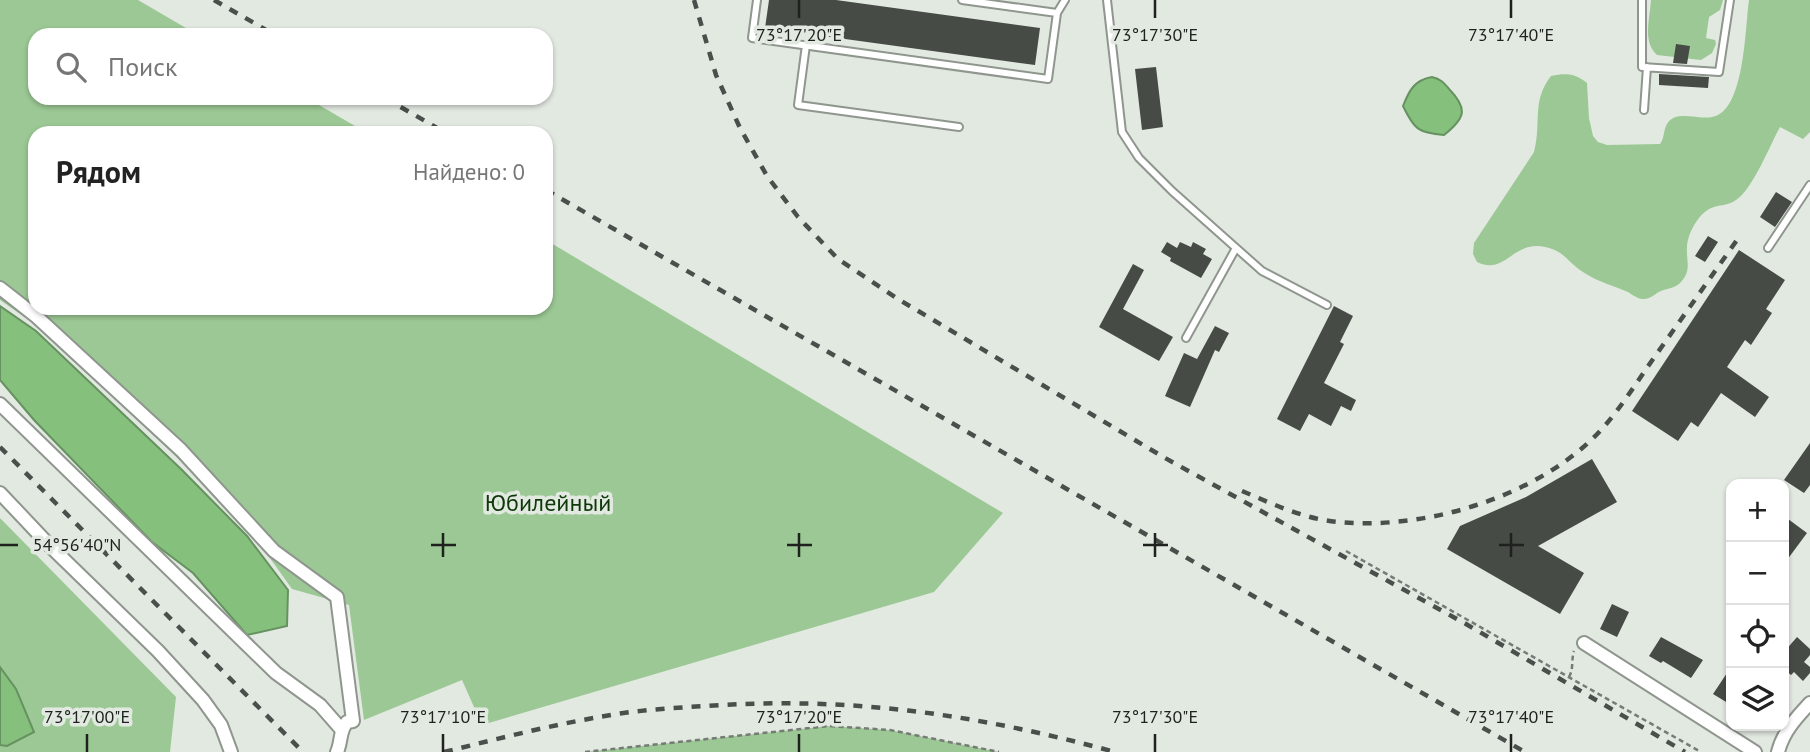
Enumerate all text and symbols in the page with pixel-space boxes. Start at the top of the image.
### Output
text: 73°17'20"E [756,23,842,46]
text: 73°17'30"E [1112,23,1198,46]
text: 73°17'40"E [1468,23,1554,46]
search box [28,28,553,105]
icon: search [52,48,90,86]
text: Поиск [108,50,177,83]
text: Рядом [56,152,141,191]
text: Найдено: 0 [413,157,525,186]
map controls [1726,479,1789,731]
button: + [1726,479,1789,542]
park label: Юбилейный [485,487,611,518]
text: 54°56'40"N [33,533,121,556]
button: − [1726,542,1789,605]
button: locate [1726,605,1789,668]
button: layers [1726,668,1789,731]
text: 73°17'00"E [44,705,130,728]
text: 73°17'10"E [400,705,486,728]
text: 73°17'20"E [756,705,842,728]
text: 73°17'30"E [1112,705,1198,728]
text: 73°17'40"E [1468,705,1554,728]

